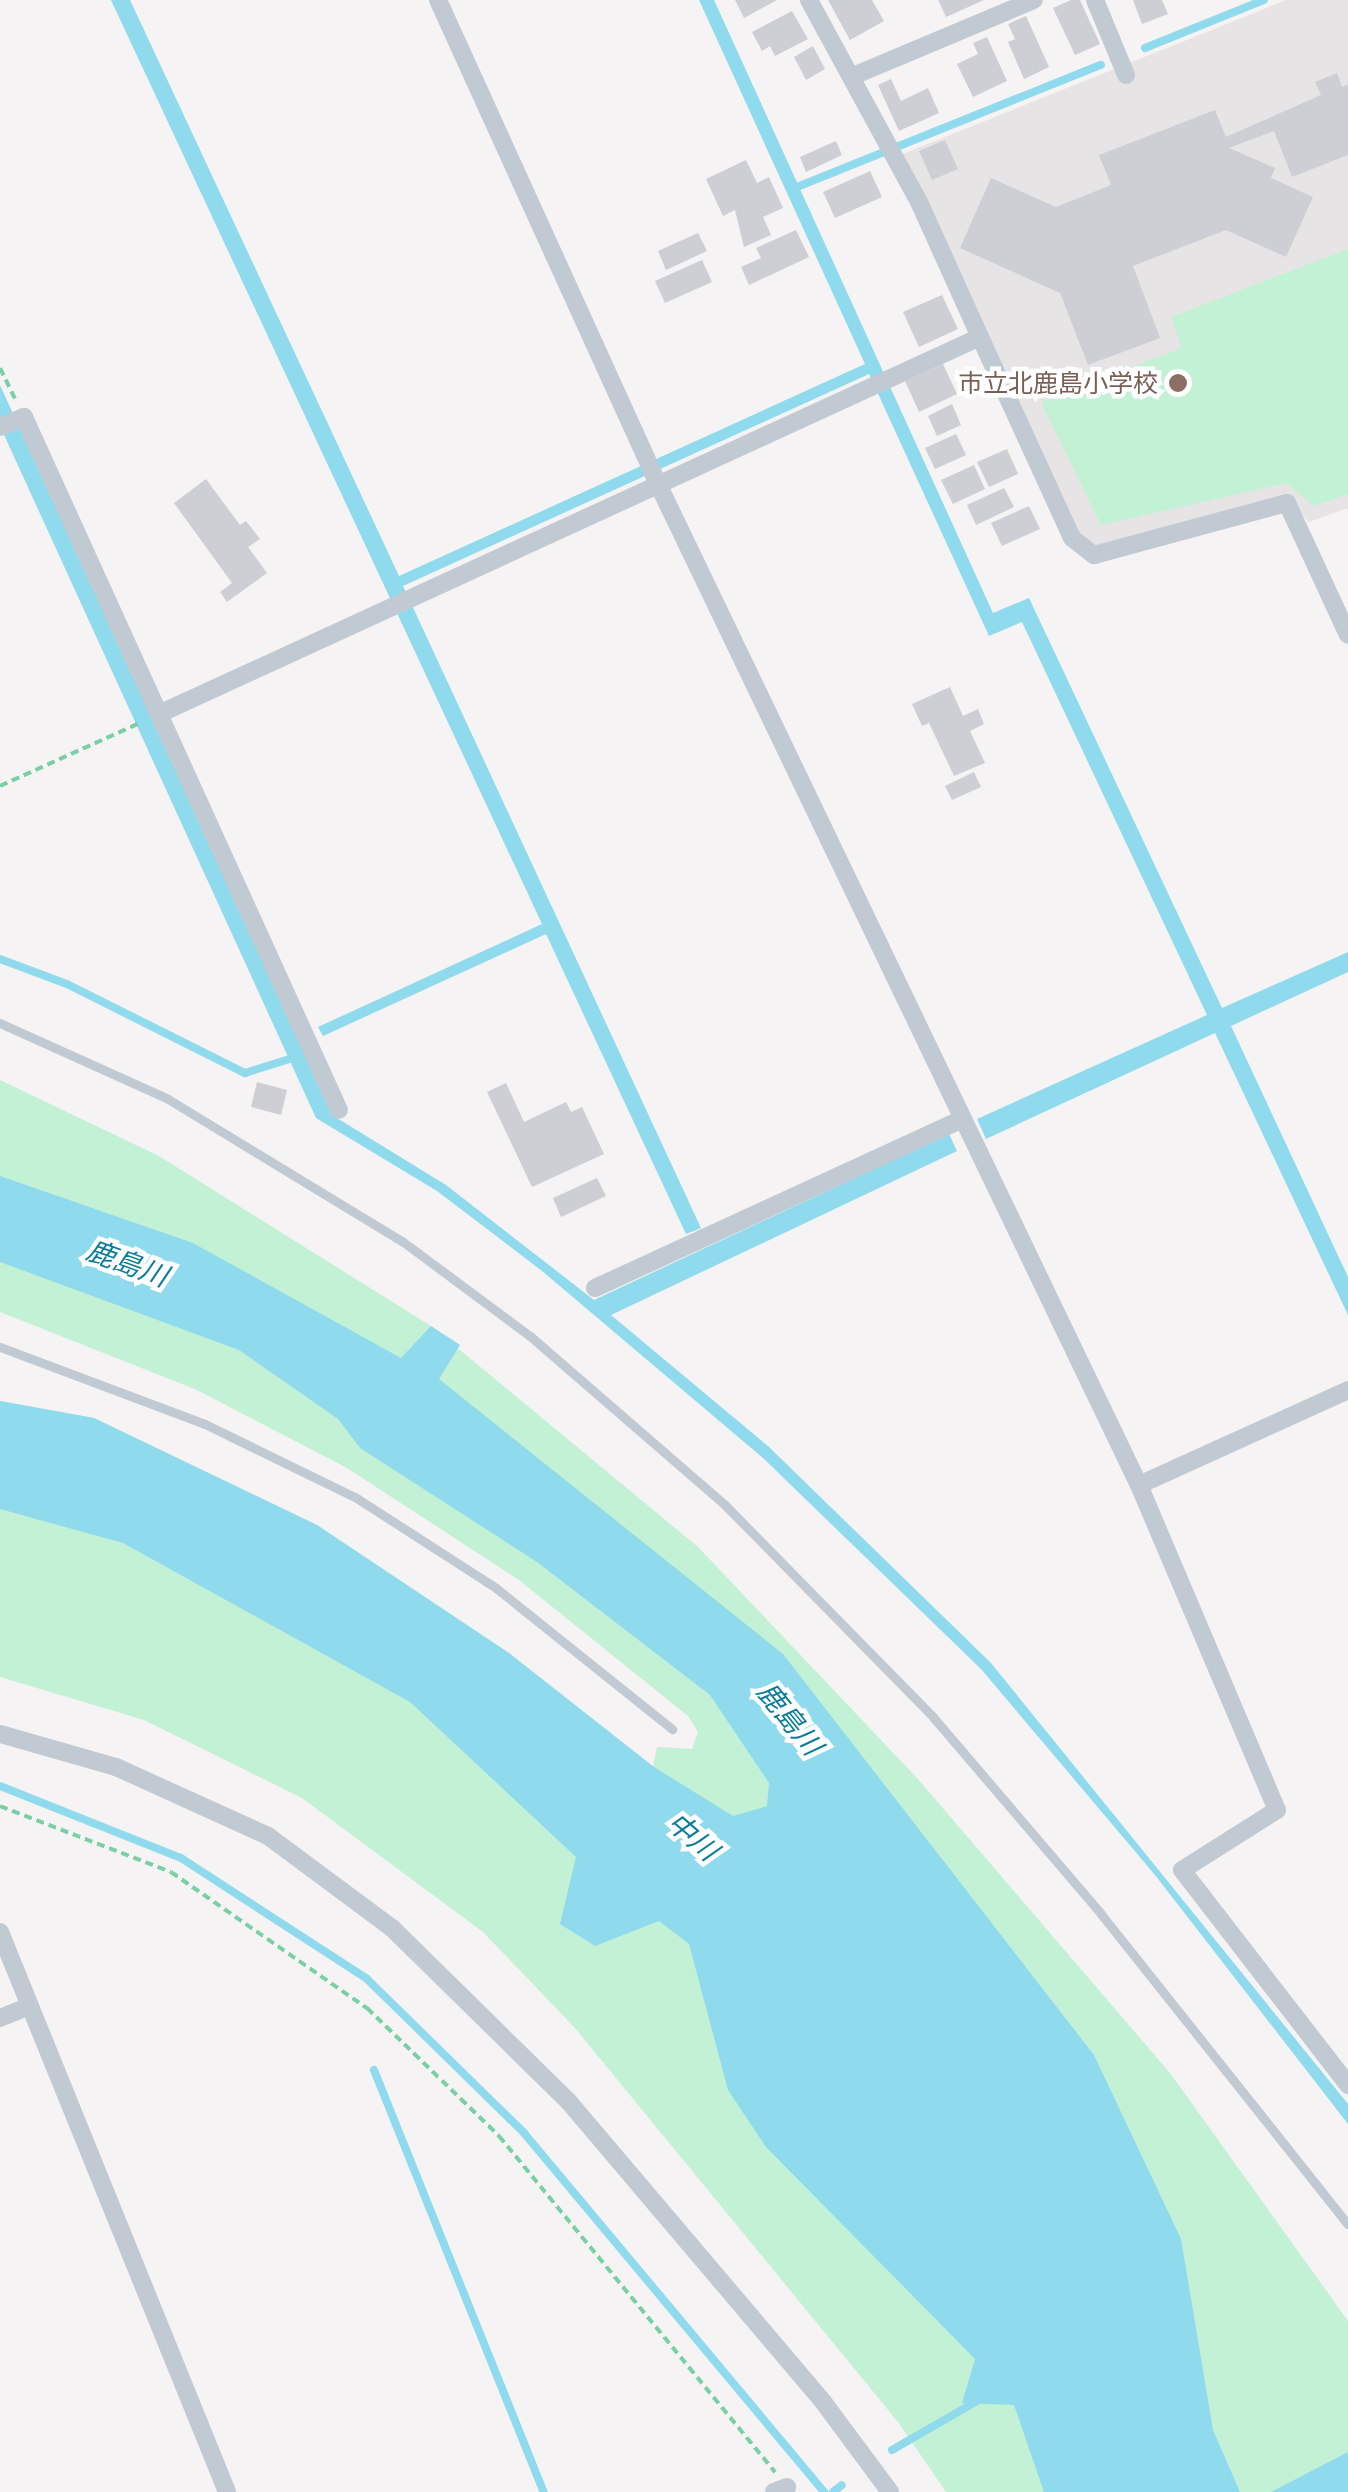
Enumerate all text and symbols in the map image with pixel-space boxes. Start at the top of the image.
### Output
place label: 市立北鹿島小学校 [958,368,1158,398]
marker: 市立北鹿島小学校 [1167,372,1189,394]
water label: 鹿島川 [82,1234,172,1294]
water label: 鹿島川 [750,1676,828,1762]
water label: 中川 [660,1806,724,1868]

